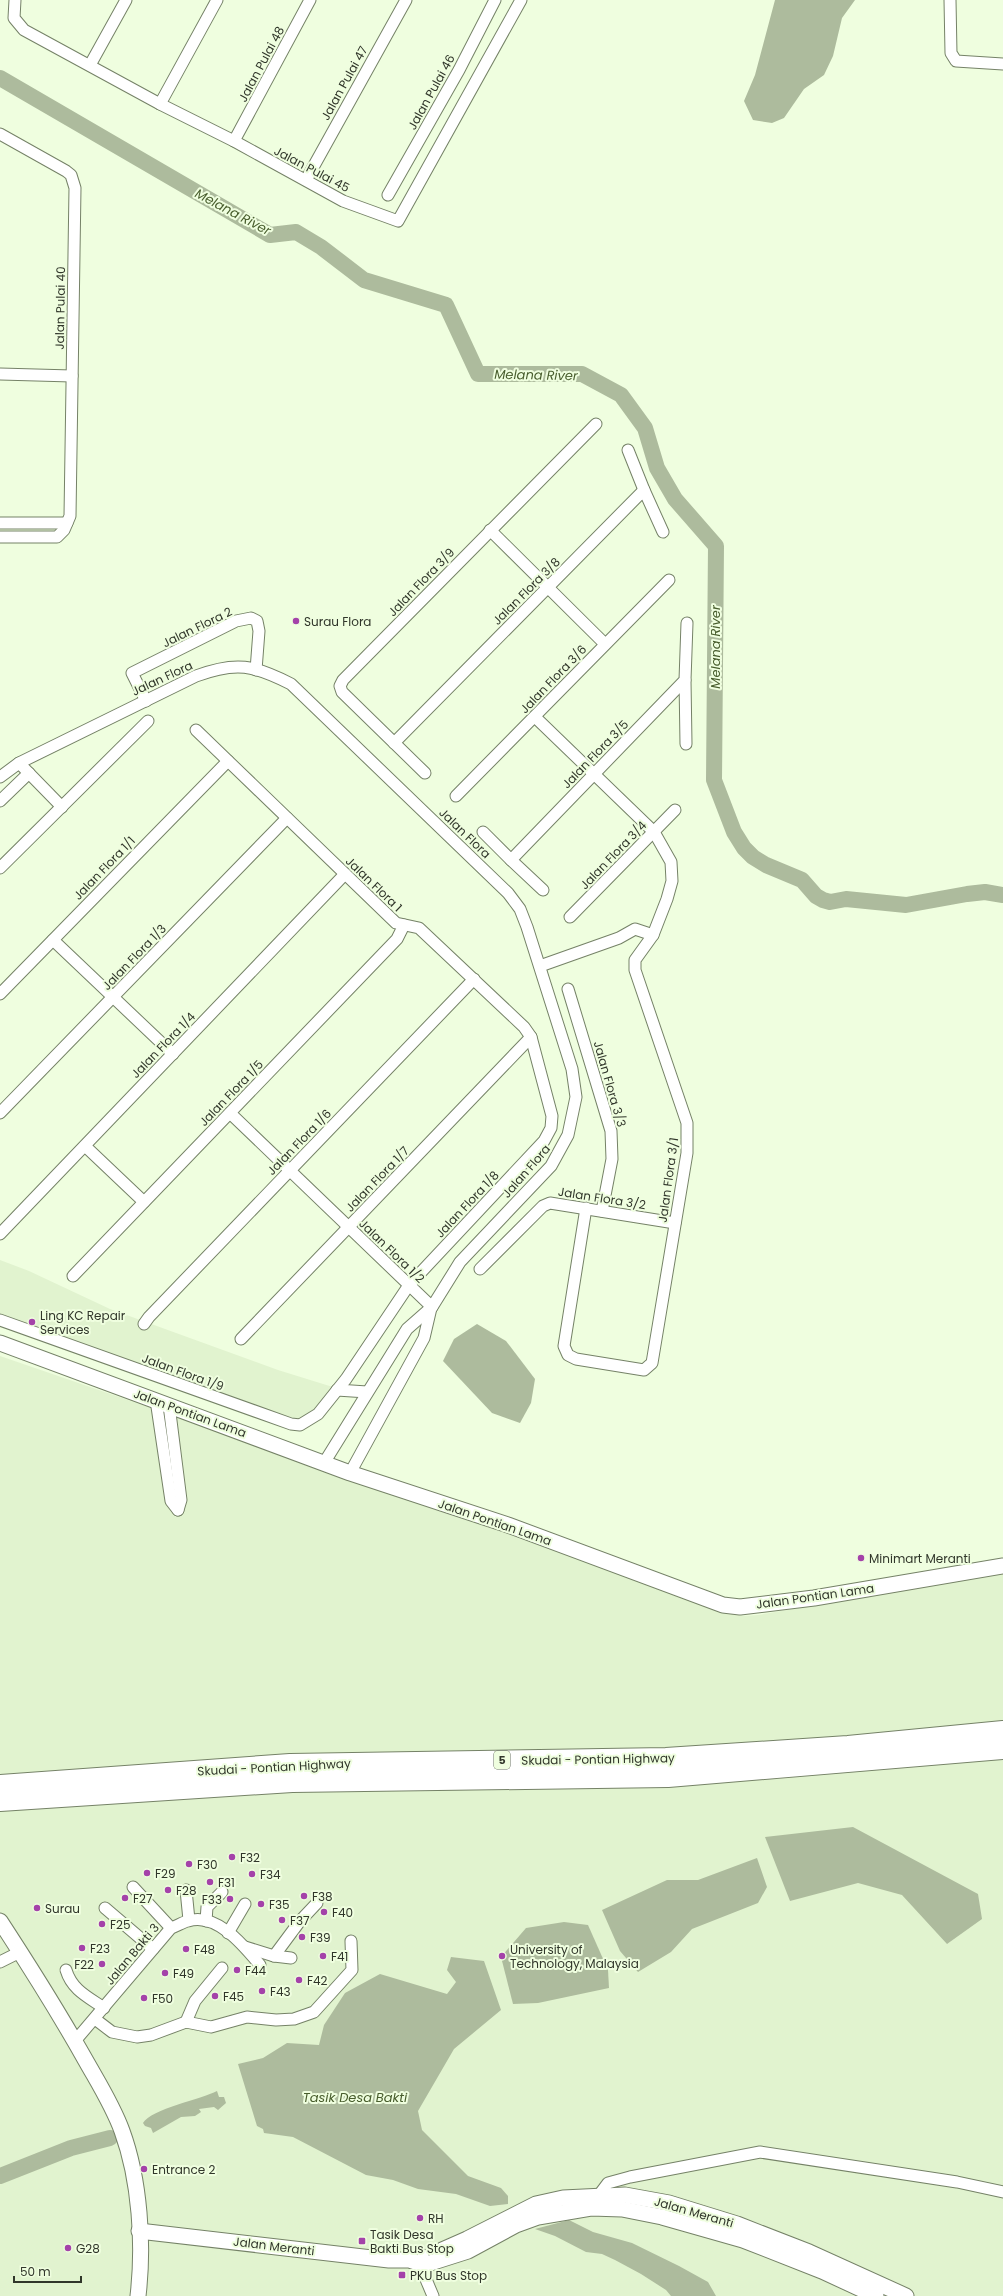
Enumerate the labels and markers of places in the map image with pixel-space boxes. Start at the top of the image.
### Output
place label: Surau Flora [304,613,371,630]
marker: Surau Flora [291,616,301,626]
place label: Ling KC Repair Services [40,1307,126,1338]
marker: Ling KC Repair Services [27,1317,37,1327]
place label: Minimart Meranti [869,1550,971,1567]
marker: Minimart Meranti [856,1553,866,1563]
place label: F32 [240,1849,260,1866]
marker: F32 [227,1852,237,1862]
place label: F30 [197,1856,218,1873]
marker: F30 [184,1859,194,1869]
place label: F29 [155,1865,176,1882]
place label: F34 [260,1866,281,1883]
marker: F29 [142,1868,152,1878]
marker: F34 [247,1869,257,1879]
place label: F31 [218,1874,235,1891]
marker: F31 [205,1877,215,1887]
place label: F28 [176,1882,197,1899]
marker: F28 [163,1885,173,1895]
place label: F38 [312,1888,333,1905]
place label: F27 [133,1890,153,1907]
place label: F33 [202,1891,222,1908]
marker: F38 [299,1891,309,1901]
marker: F27 [120,1893,130,1903]
marker: F33 [225,1894,235,1904]
place label: F35 [269,1896,290,1913]
marker: F35 [256,1899,266,1909]
place label: Surau [45,1900,80,1917]
marker: Surau [32,1903,42,1913]
place label: F40 [332,1904,353,1921]
marker: F40 [319,1907,329,1917]
place label: F37 [290,1912,310,1929]
marker: F37 [277,1915,287,1925]
place label: F25 [110,1916,130,1933]
marker: F25 [97,1919,107,1929]
place label: F39 [310,1929,331,1946]
marker: F39 [297,1932,307,1942]
place label: F23 [90,1940,110,1957]
place label: F48 [194,1941,215,1958]
place label: University of Technology, Malaysia [510,1941,639,1972]
marker: F23 [77,1943,87,1953]
marker: F48 [181,1944,191,1954]
place label: F41 [331,1948,348,1965]
marker: F41 [318,1951,328,1961]
marker: University of Technology, Malaysia [497,1951,507,1961]
place label: F22 [74,1956,94,1973]
marker: F22 [97,1959,107,1969]
place label: F44 [245,1962,267,1979]
place label: F49 [173,1965,194,1982]
marker: F44 [232,1965,242,1975]
marker: F49 [160,1968,170,1978]
place label: F42 [307,1972,328,1989]
marker: F42 [294,1975,304,1985]
place label: F43 [270,1983,291,2000]
marker: F43 [257,1986,267,1996]
place label: F45 [223,1988,244,2005]
place label: F50 [152,1990,173,2007]
marker: F45 [210,1991,220,2001]
marker: F50 [139,1993,149,2003]
place label: Entrance 2 [152,2161,215,2178]
marker: Entrance 2 [139,2164,149,2174]
place label: RH [428,2210,444,2227]
marker: RH [415,2213,425,2223]
place label: Tasik Desa Bakti Bus Stop [370,2226,454,2257]
marker: Tasik Desa Bakti Bus Stop [357,2236,367,2246]
place label: G28 [76,2240,100,2257]
marker: G28 [63,2243,73,2253]
place label: PKU Bus Stop [410,2267,487,2284]
marker: PKU Bus Stop [397,2270,407,2280]

